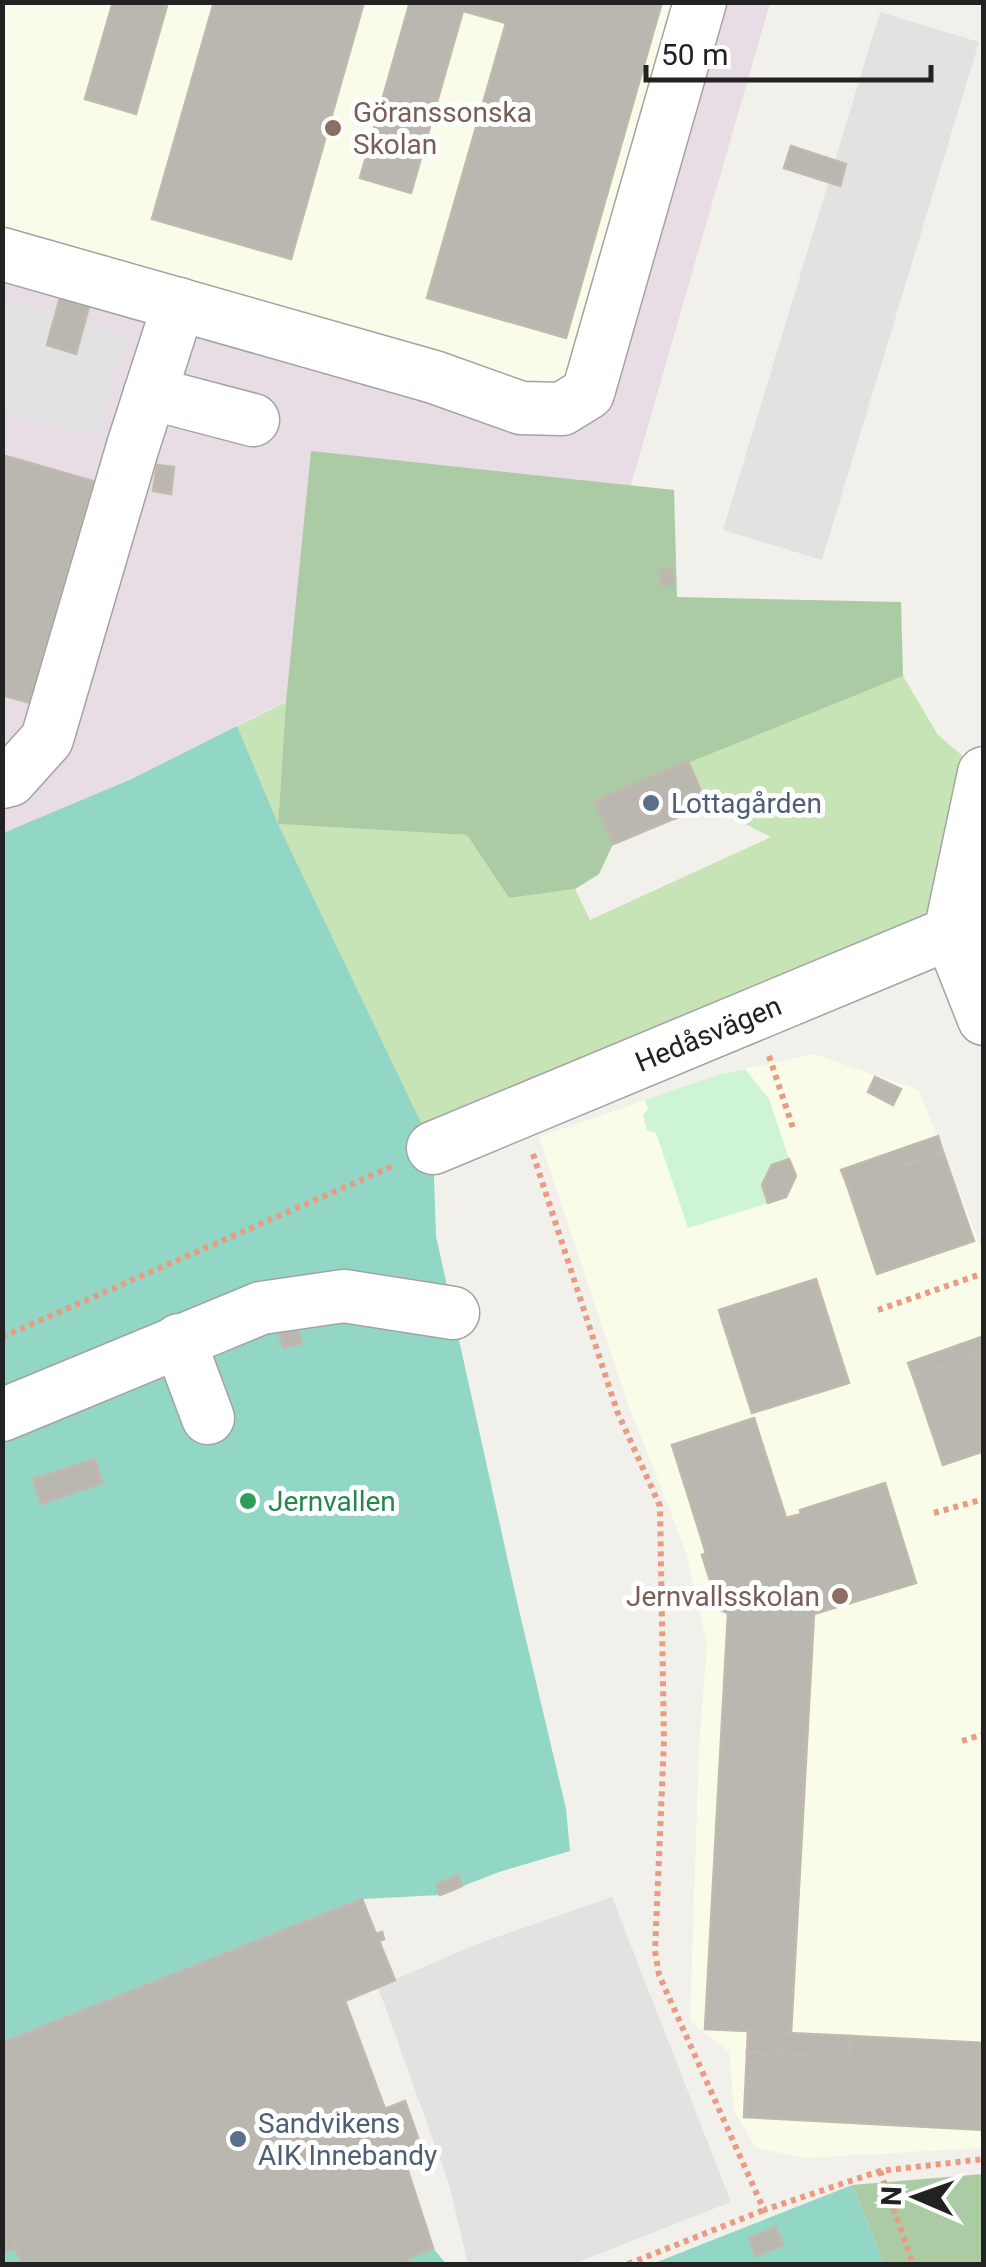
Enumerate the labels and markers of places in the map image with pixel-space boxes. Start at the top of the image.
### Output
place label: Göranssonska Skolan [353,96,532,161]
marker: Göranssonska Skolan [322,117,344,139]
place label: Lottagården [671,787,822,820]
marker: Lottagården [640,792,662,814]
place label: Jernvallen [268,1485,396,1518]
marker: Jernvallen [237,1490,259,1512]
place label: Jernvallsskolan [626,1580,820,1613]
marker: Jernvallsskolan [829,1585,851,1607]
place label: Sandvikens AIK Innebandy [258,2107,437,2172]
marker: Sandvikens AIK Innebandy [227,2128,249,2150]

